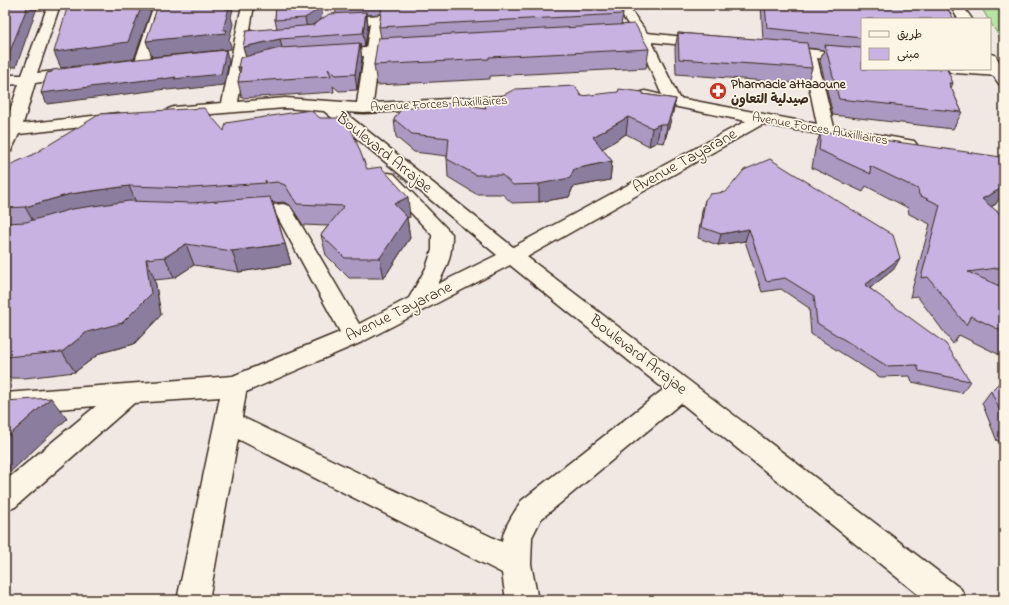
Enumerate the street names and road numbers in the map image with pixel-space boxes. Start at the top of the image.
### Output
street label: Avenue Forces Auxilliaires [370,91,509,117]
street label: Boulevard Arrajae [330,106,438,200]
street label: Avenue Forces Auxilliaires [751,108,890,150]
street label: Avenue Tayarane [629,122,742,200]
street label: Avenue Tayarane [342,275,457,348]
street label: Boulevard Arrajae [583,309,693,401]

